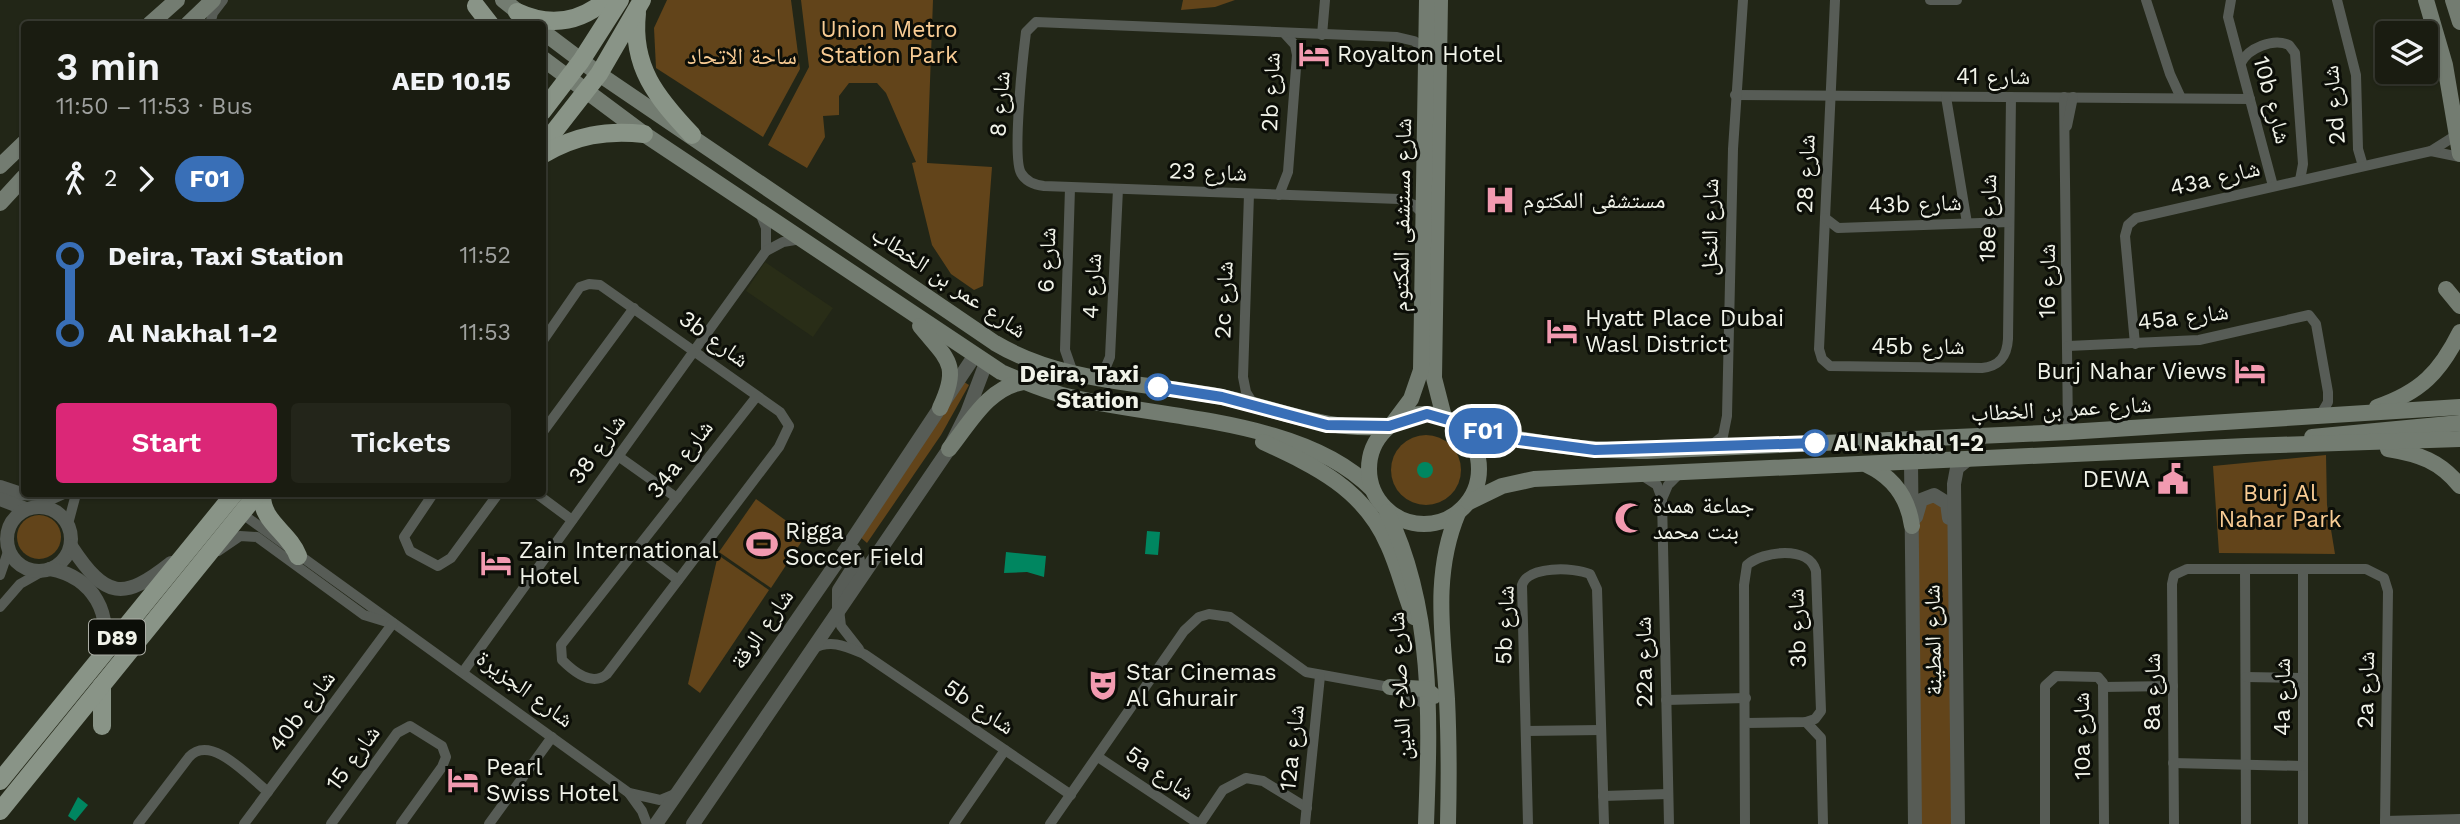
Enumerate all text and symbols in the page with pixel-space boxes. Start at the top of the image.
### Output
park label: Union Metro Station Park [820,16,958,69]
map controls [2375,21,2438,84]
button: layers [2375,21,2438,84]
hotel icon: Royalton Hotel [1297,37,1331,71]
place label: Royalton Hotel [1337,41,1502,68]
park label: ساحة الاتحاد [687,43,797,70]
text: 3 min [56,45,160,89]
street label: 2b شارع [1256,52,1287,132]
street label: 10b شارع [2246,53,2297,147]
street label: شارع 41 [1956,63,2030,91]
street label: 2d شارع [2317,64,2352,146]
text: AED 10.15 [392,66,511,96]
street label: شارع 8 [984,70,1017,138]
text: 11:50 – 11:53 · Bus [56,93,253,120]
street label: شارع مستشفى المكتوم [1387,118,1419,312]
street label: شارع 28 [1791,134,1822,214]
street label: 43a شارع [2167,155,2263,202]
street label: شارع 23 [1168,157,1248,188]
icon: walk [56,160,94,198]
icon: forward [127,160,165,198]
text: 2 [104,165,117,192]
text: F01 [189,165,230,193]
street label: 18e شارع [1974,174,2003,262]
street label: شارع النخل [1696,178,1725,276]
hospital icon: مستشفى المكتوم [1483,183,1517,217]
place label: مستشفى المكتوم [1523,187,1666,216]
street label: 43b شارع [1868,189,1962,220]
street label: شارع عمر بن الخطاب [866,220,1032,345]
street label: شارع 6 [1032,227,1063,293]
text: Deira, Taxi Station [108,241,344,271]
text: 11:52 [459,242,511,269]
street label: شارع 16 [2034,244,2062,318]
street label: شارع 4 [1077,253,1108,320]
street label: 2c شارع [1209,261,1240,339]
street label: 45a شارع [2136,298,2230,337]
street label: 3b شارع [673,305,754,374]
place label: Hyatt Place Dubai Wasl District [1585,305,1784,358]
hotel icon: Hyatt Place Dubai Wasl District [1545,314,1579,348]
text: Al Nakhal 1-2 [108,318,277,348]
text: 11:53 [459,319,511,346]
street label: 45b شارع [1871,333,1965,361]
hotel icon: Burj Nahar Views [2233,354,2267,388]
place label: Burj Nahar Views [2036,358,2227,385]
place label: Deira, Taxi Station [1020,361,1139,414]
marker: Deira, Taxi Station [1145,374,1171,400]
street label: شارع عمر بن الخطاب [1970,391,2152,428]
button: Start [56,403,277,483]
button: Tickets [291,403,511,483]
line badge: F01 [1443,408,1523,454]
street label: شارع 38 [563,409,632,490]
street label: 34a شارع [641,415,720,504]
text: F01 [1463,417,1503,445]
marker: Al Nakhal 1-2 [1802,430,1828,456]
place label: Al Nakhal 1-2 [1834,430,1984,457]
public building icon: DEWA [2156,462,2190,496]
place label: DEWA [2082,466,2150,493]
park label: Burj Al Nahar Park [2218,480,2342,533]
place label: جماعة همدة بنت محمد [1653,492,1754,545]
mosque icon: جماعة همدة بنت محمد [1613,501,1647,535]
place label: Rigga Soccer Field [785,518,924,571]
sports icon: Rigga Soccer Field [745,527,779,561]
place label: Zain International Hotel [519,537,718,590]
hotel icon: Zain International Hotel [479,546,513,580]
street label: شارع الرقة [725,584,800,675]
street label: شارع المطينة [1919,584,1948,696]
street label: 5b شارع [1490,585,1521,665]
street label: 3b شارع [1782,588,1813,668]
street label: شارع صلاح الدين [1383,611,1418,761]
street label: 22a شارع [1630,616,1659,708]
road number: D89 [89,620,145,654]
street label: شارع الجزيرة [471,645,579,734]
street label: 2a شارع [2352,651,2381,729]
street label: 8a شارع [2139,653,2167,731]
street label: 4a شارع [2269,658,2297,736]
place label: Star Cinemas Al Ghurair [1126,659,1277,712]
street label: 40b شارع [263,665,342,757]
theatre icon: Star Cinemas Al Ghurair [1086,668,1120,702]
street label: 5b شارع [938,674,1019,741]
street label: 10a شارع [2068,692,2097,780]
street label: 12a شارع [1274,704,1311,793]
street label: شارع 15 [320,720,386,796]
street label: 5a شارع [1120,740,1200,807]
place label: Pearl Swiss Hotel [486,754,618,807]
hotel icon: Pearl Swiss Hotel [446,763,480,797]

